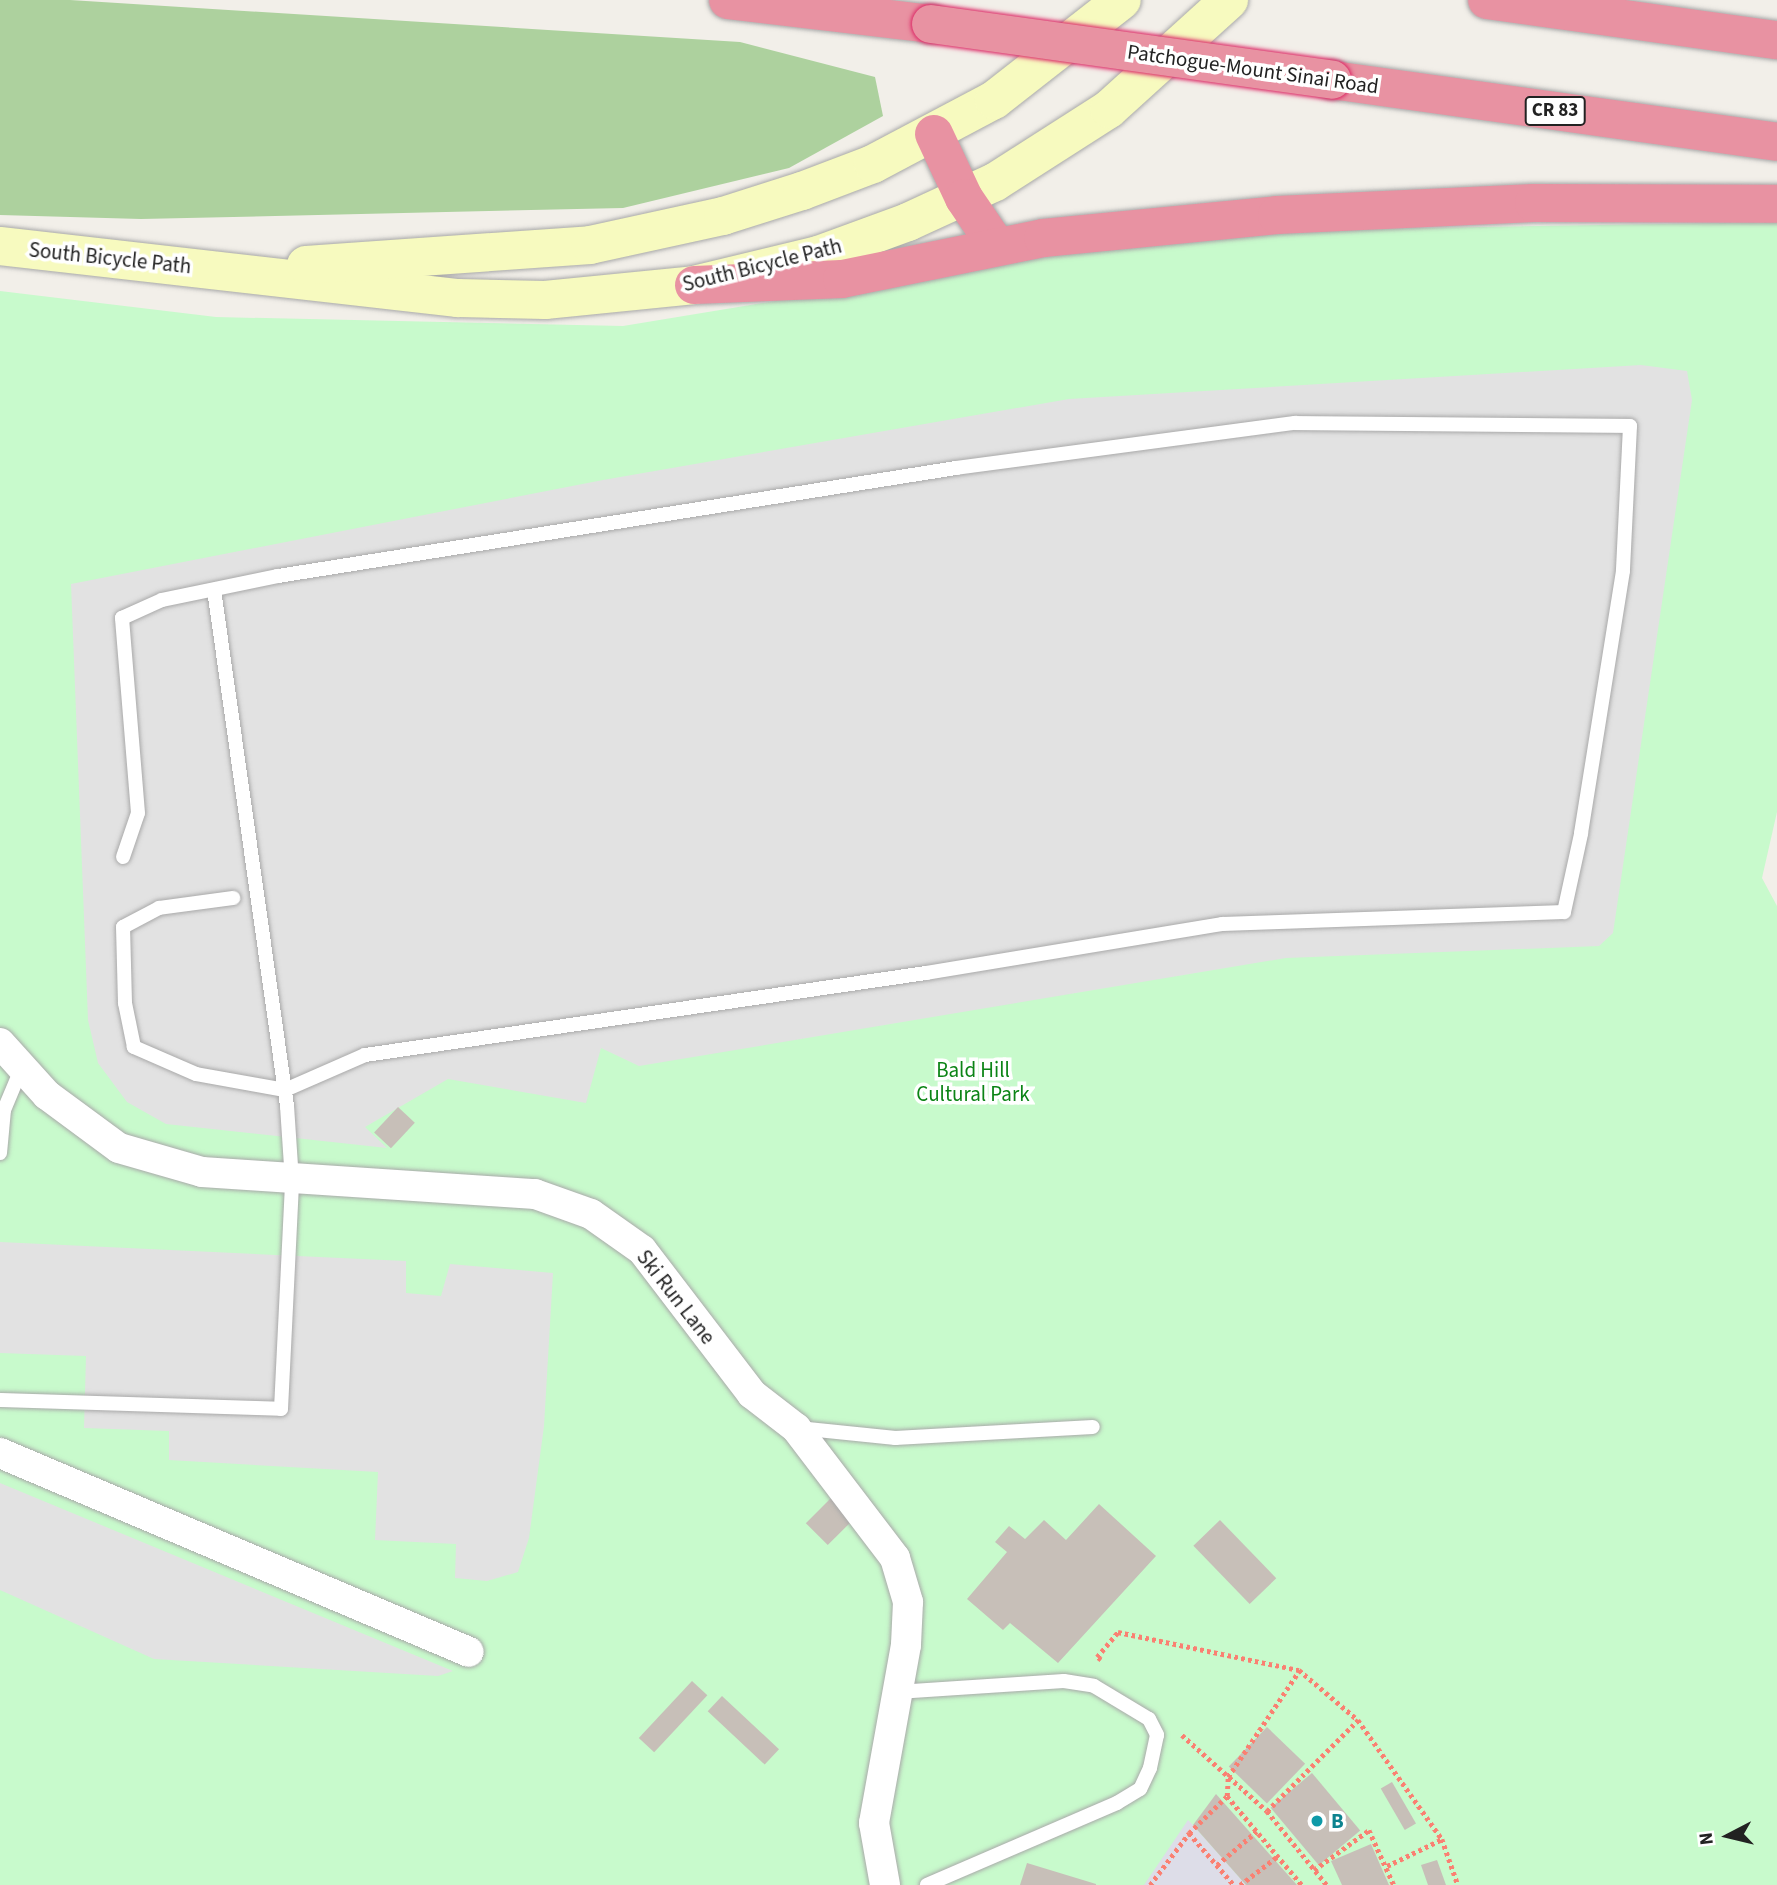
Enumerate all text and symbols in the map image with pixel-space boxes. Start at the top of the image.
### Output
street label: Patchogue-Mount Sinai Road [1126,39,1380,99]
road number: CR 83 [1524,96,1586,127]
street label: South Bicycle Path [680,233,844,297]
street label: South Bicycle Path [28,237,192,279]
park label: Bald Hill Cultural Park [916,1057,1030,1107]
street label: Ski Run Lane [631,1245,721,1349]
north arrow [1693,1801,1763,1871]
place label: B [1331,1808,1344,1834]
marker: B [1309,1813,1325,1829]
text: N [1692,1831,1721,1847]

